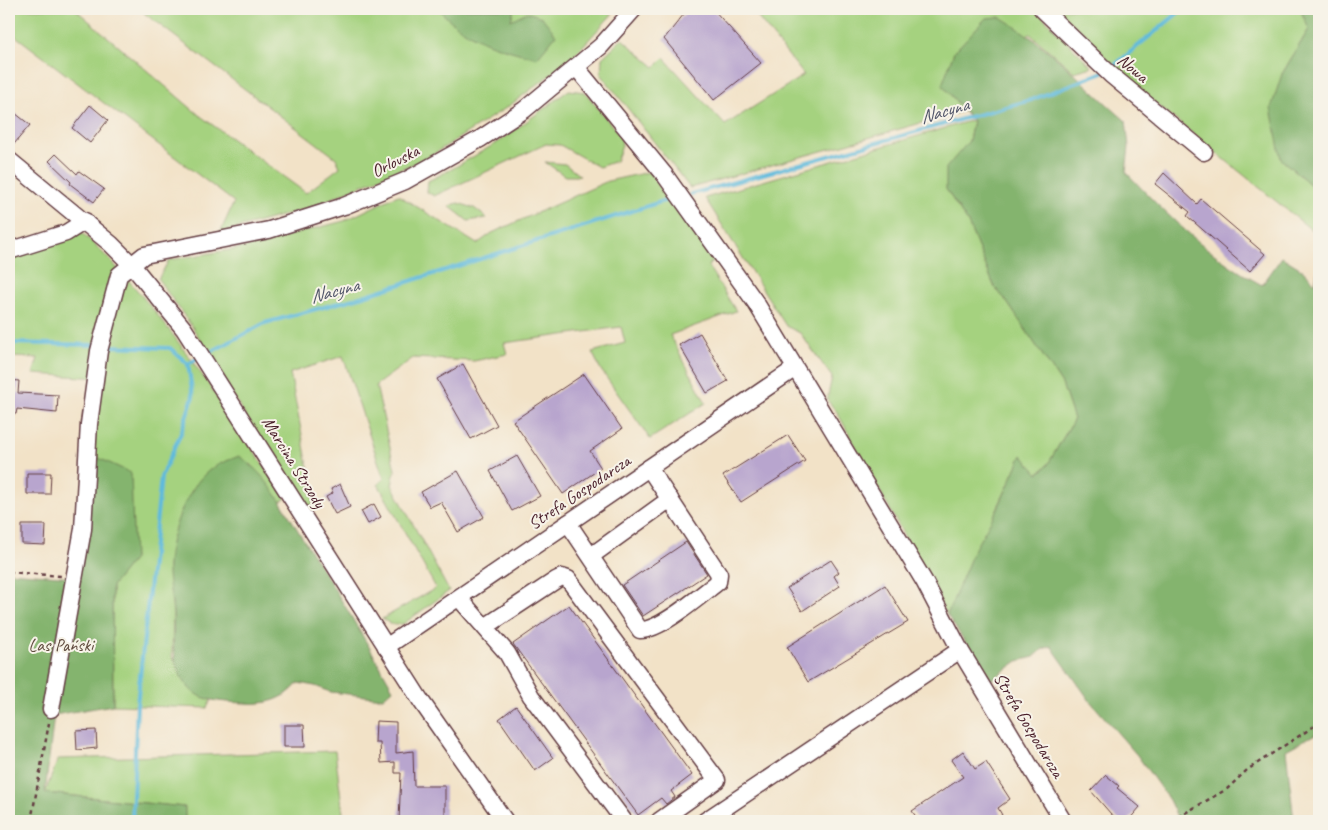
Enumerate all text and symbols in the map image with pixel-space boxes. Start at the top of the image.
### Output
street label: Nowa [1113,49,1154,88]
water label: Nacyna [917,92,973,129]
street label: Orlovska [367,139,424,182]
water label: Nacyna [307,272,363,309]
street label: Marcina Strzody [257,412,332,513]
street label: Strefa Gospodarcza [524,449,636,534]
park label: Las Pański [29,634,96,656]
street label: Strefa Gospodarcza [989,668,1070,783]

